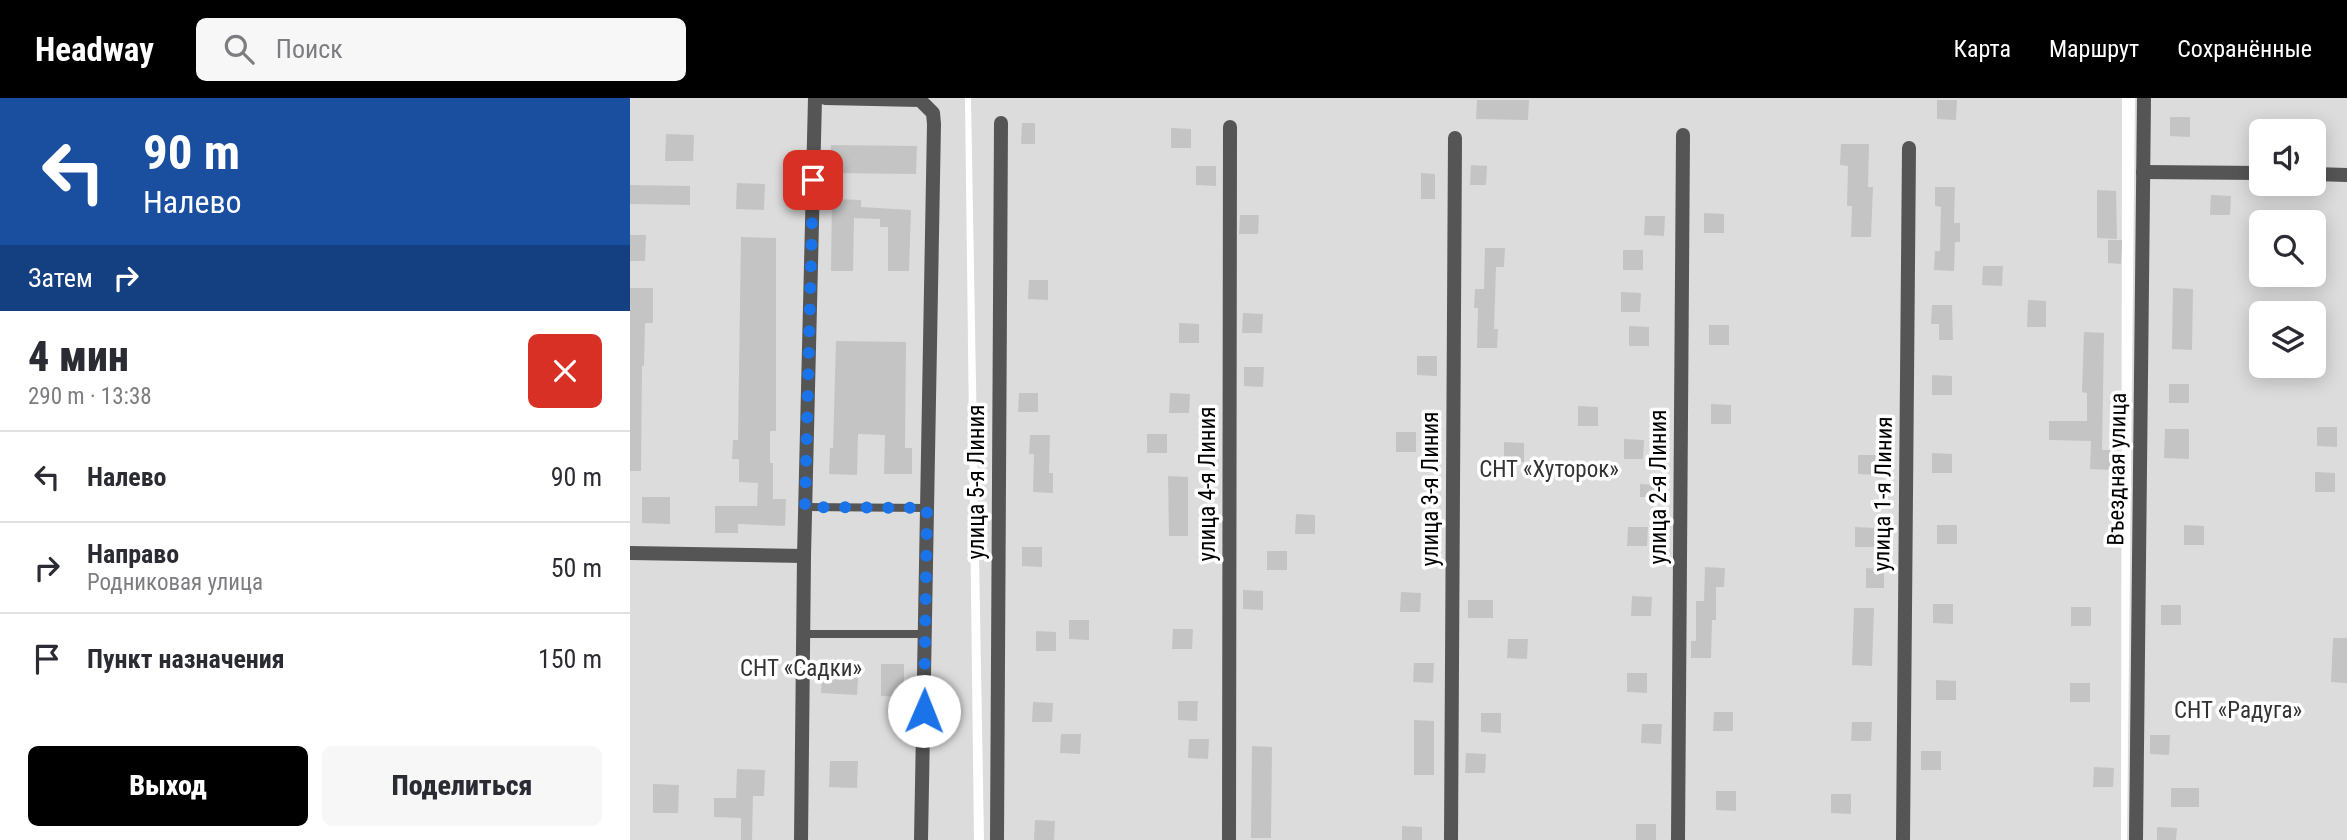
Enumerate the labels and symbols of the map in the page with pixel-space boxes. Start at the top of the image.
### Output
pin [783,150,843,210]
street label: Въездная улица [2102,392,2132,546]
street label: улица 5-я Линия [963,405,990,559]
street label: улица 4-я Линия [1194,407,1221,561]
street label: улица 2-я Линия [1645,410,1672,564]
street label: улица 3-я Линия [1417,412,1444,566]
street label: улица 1-я Линия [1868,416,1898,572]
park label: СНТ «Хуторок» [1479,456,1619,483]
park label: СНТ «Садки» [740,655,862,682]
position arrow [887,674,961,748]
park label: СНТ «Радуга» [2174,697,2302,724]

